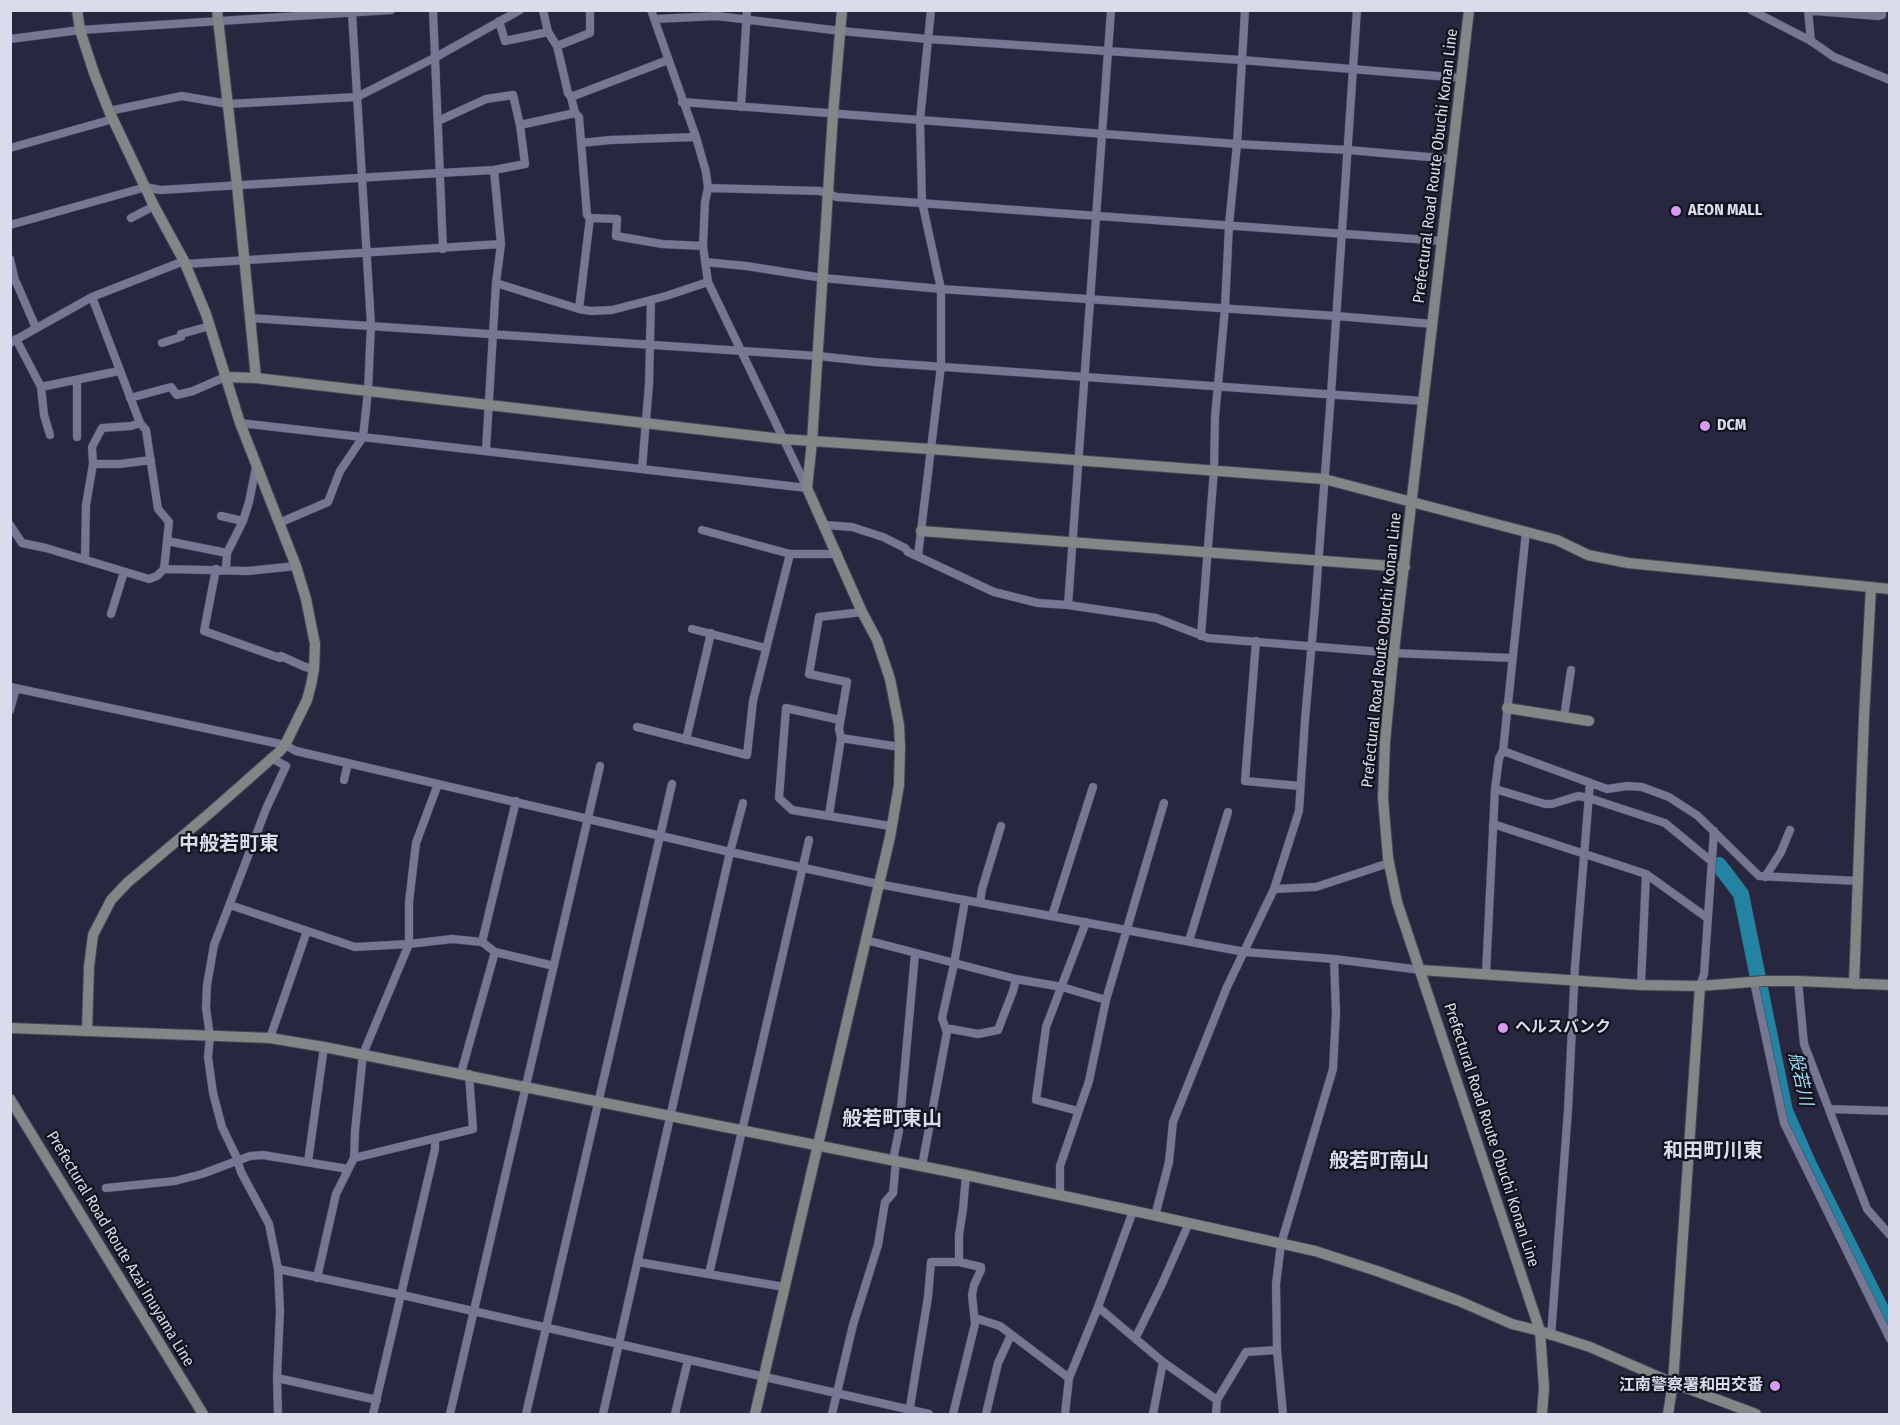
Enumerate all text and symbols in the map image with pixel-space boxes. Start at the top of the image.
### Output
street label: Prefectural Road Route Obuchi Konan Line [1410,28,1462,304]
place label: AEON MALL [1688,201,1762,221]
marker: AEON MALL [1669,204,1683,218]
place label: DCM [1717,416,1746,436]
marker: DCM [1698,419,1712,433]
street label: Prefectural Road Route Obuchi Konan Line [1358,512,1406,788]
district label: 中般若町東 [179,832,279,856]
street label: Prefectural Road Route Obuchi Konan Line [1439,1001,1543,1269]
place label: ヘルスバンク [1515,1018,1611,1038]
marker: ヘルスバンク [1496,1021,1510,1035]
water label: 般若川 [1783,1050,1817,1108]
district label: 般若町東山 [842,1107,942,1131]
street label: Prefectural Road Route Azai Inuyama Line [42,1128,198,1370]
district label: 和田町川東 [1663,1139,1763,1163]
district label: 般若町南山 [1329,1149,1429,1173]
place label: 江南警察署和田交番 [1619,1376,1763,1396]
marker: 江南警察署和田交番 [1768,1379,1782,1393]

